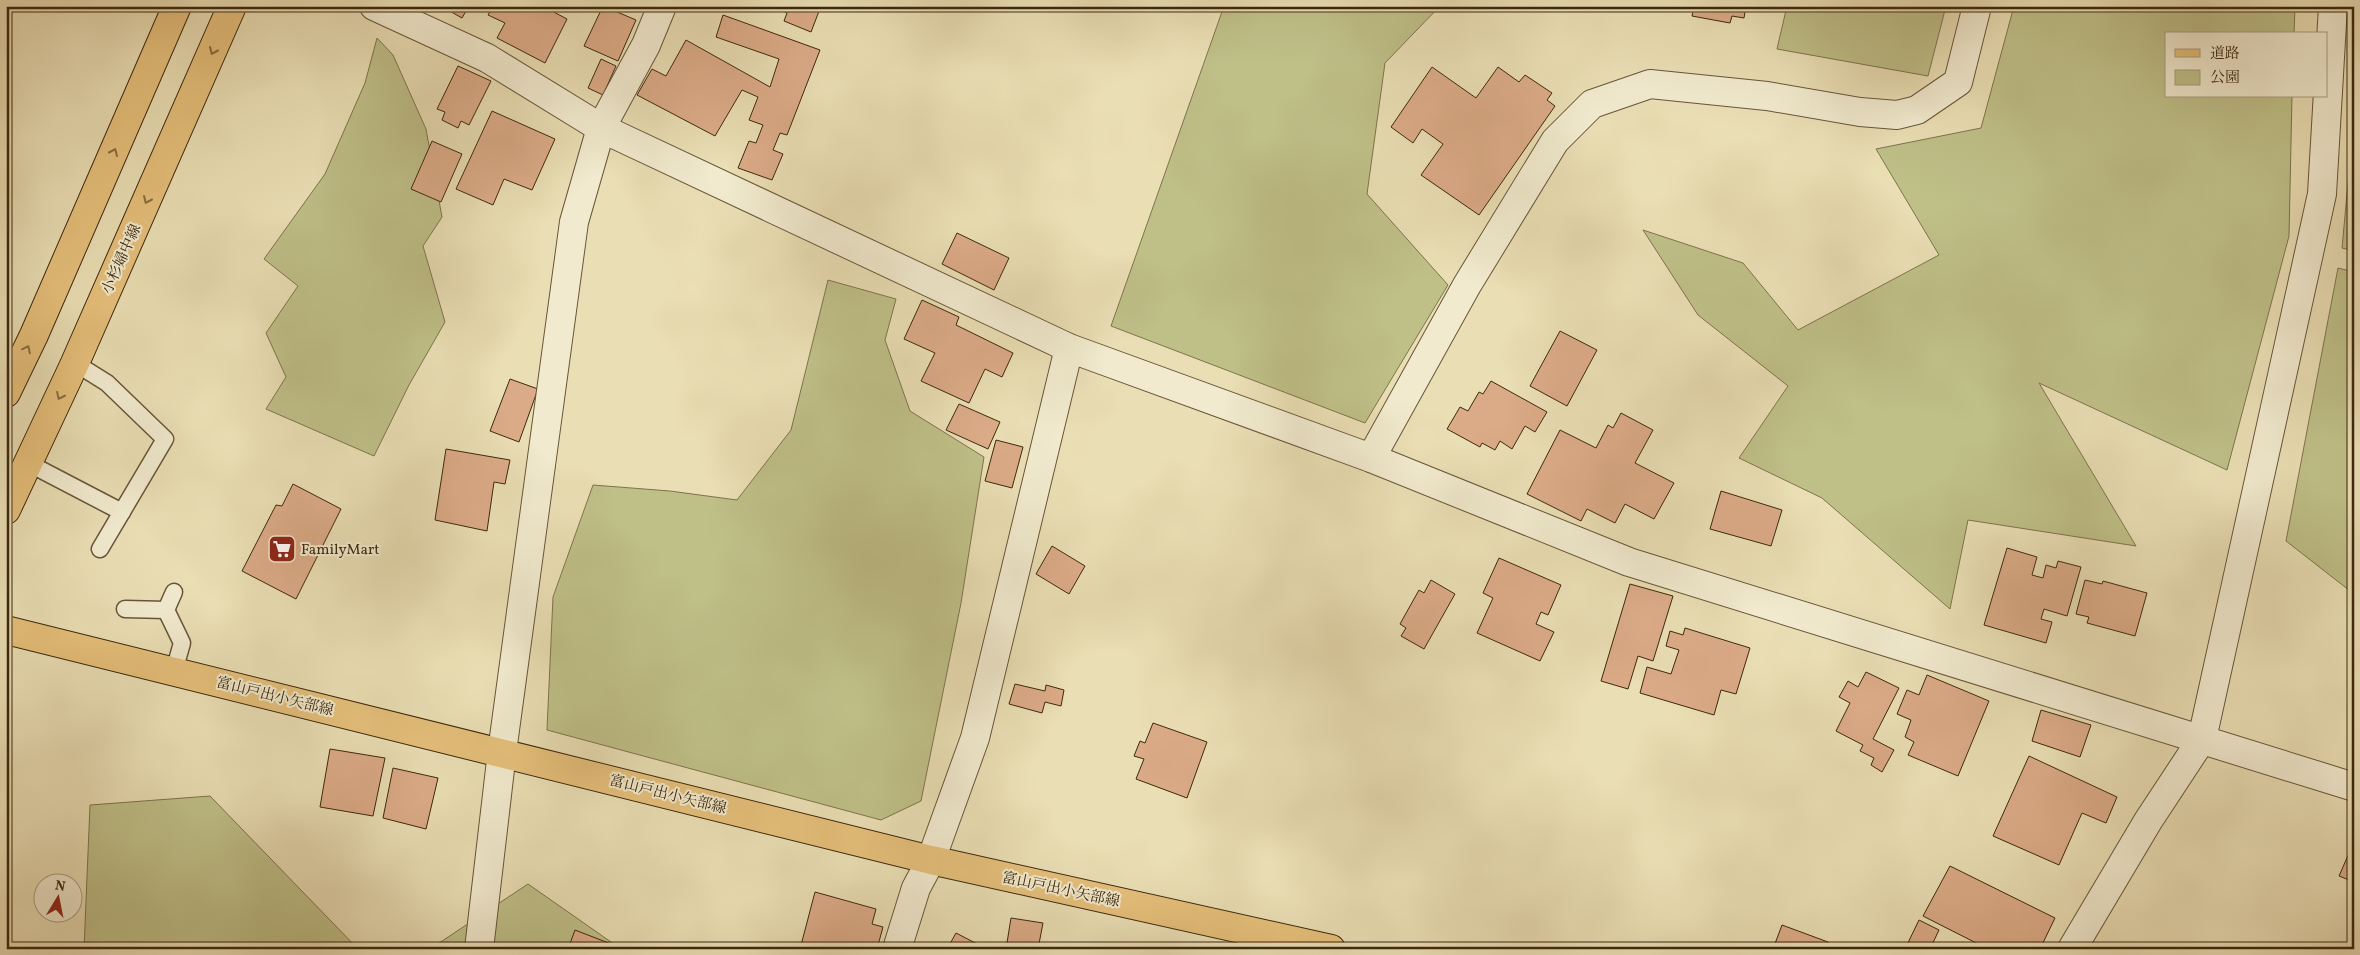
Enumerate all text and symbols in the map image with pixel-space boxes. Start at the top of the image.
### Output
legend [2165,32,2328,98]
text: 道路 [2210,44,2240,65]
one-way arrow [208,46,219,55]
text: 公園 [2210,68,2240,89]
one-way arrow [107,148,118,157]
one-way arrow [143,195,153,204]
street label: 小杉婦中線 [98,221,147,298]
one-way arrow [21,345,32,354]
one-way arrow [55,391,66,400]
supermarket icon: FamilyMart [267,534,297,564]
place label: FamilyMart [301,540,380,561]
street label: 富山戸出小矢部線 [214,673,335,722]
street label: 富山戸出小矢部線 [607,771,728,820]
street label: 富山戸出小矢部線 [1000,868,1122,913]
north arrow [32,872,82,922]
text: N [53,876,67,897]

